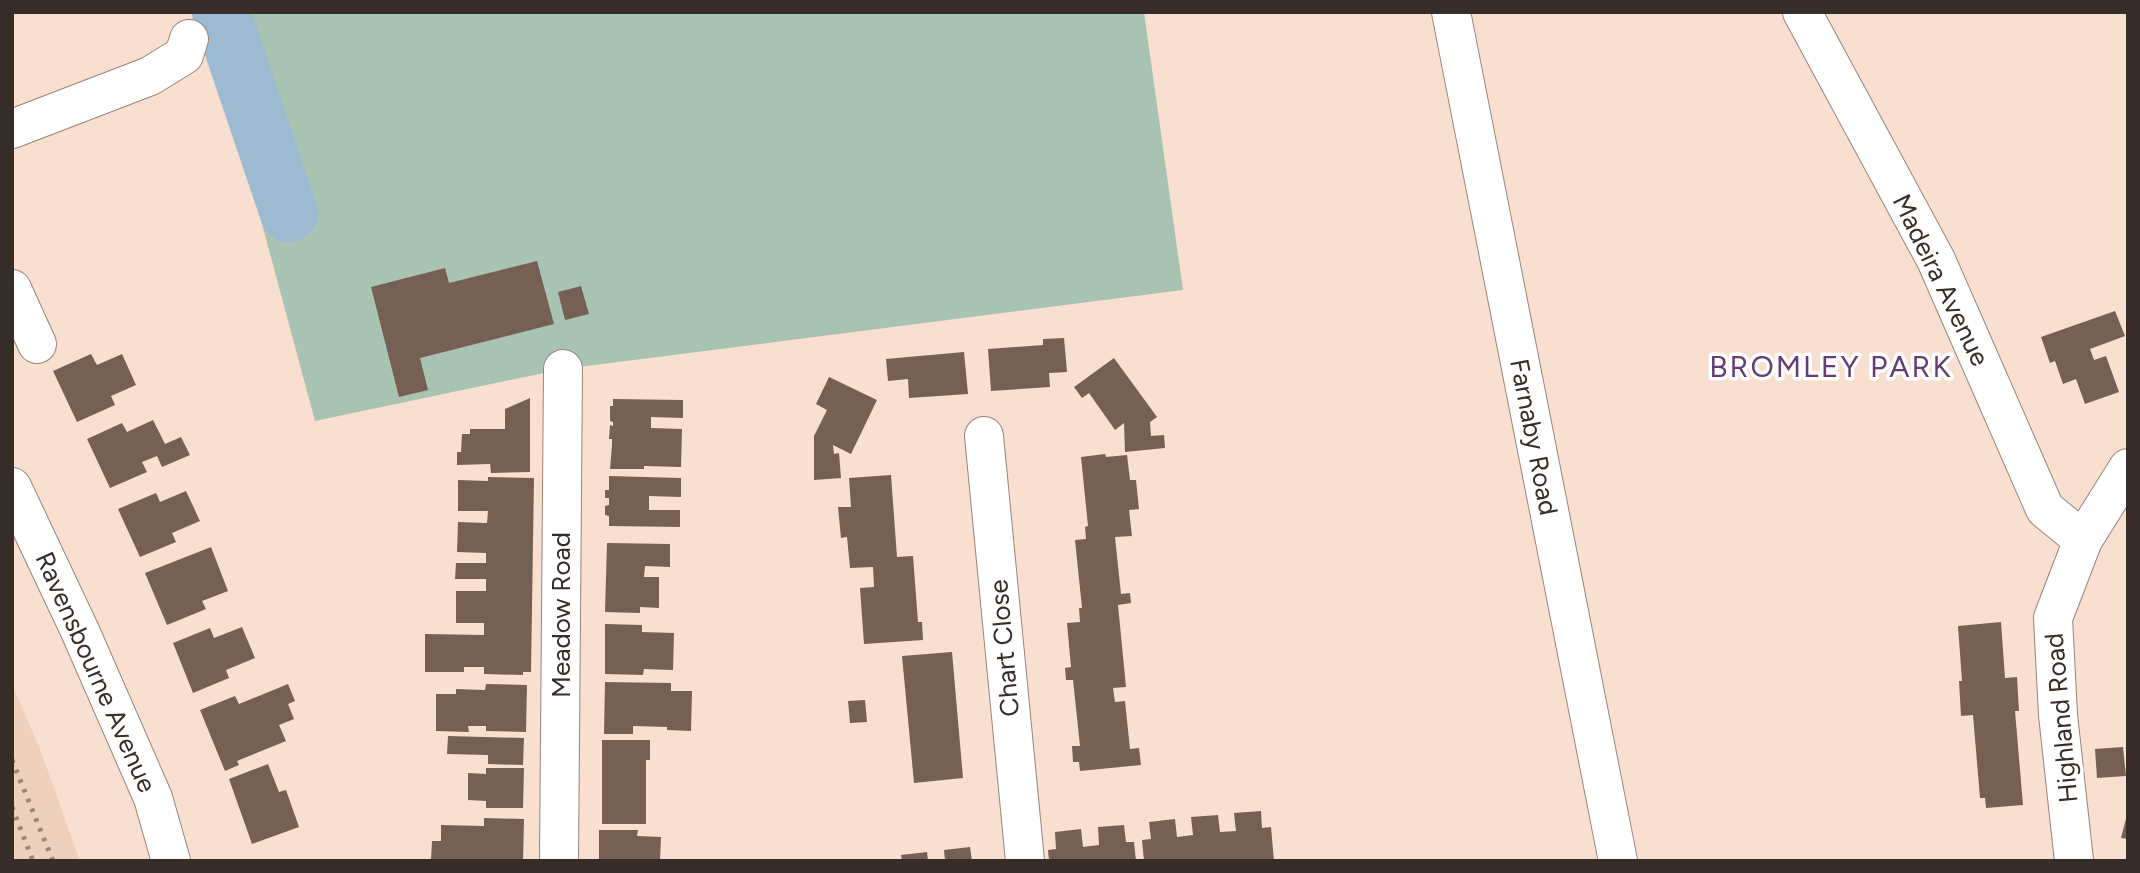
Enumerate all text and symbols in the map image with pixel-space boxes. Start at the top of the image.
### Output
street label: Madeira Avenue [1886,189,1996,371]
district label: BROMLEY PARK [1709,348,1953,385]
street label: Farnaby Road [1503,356,1565,518]
street label: Meadow Road [545,532,577,698]
street label: Ravensbourne Avenue [28,547,164,797]
street label: Chart Close [982,578,1026,718]
street label: Highland Road [2038,632,2084,804]

